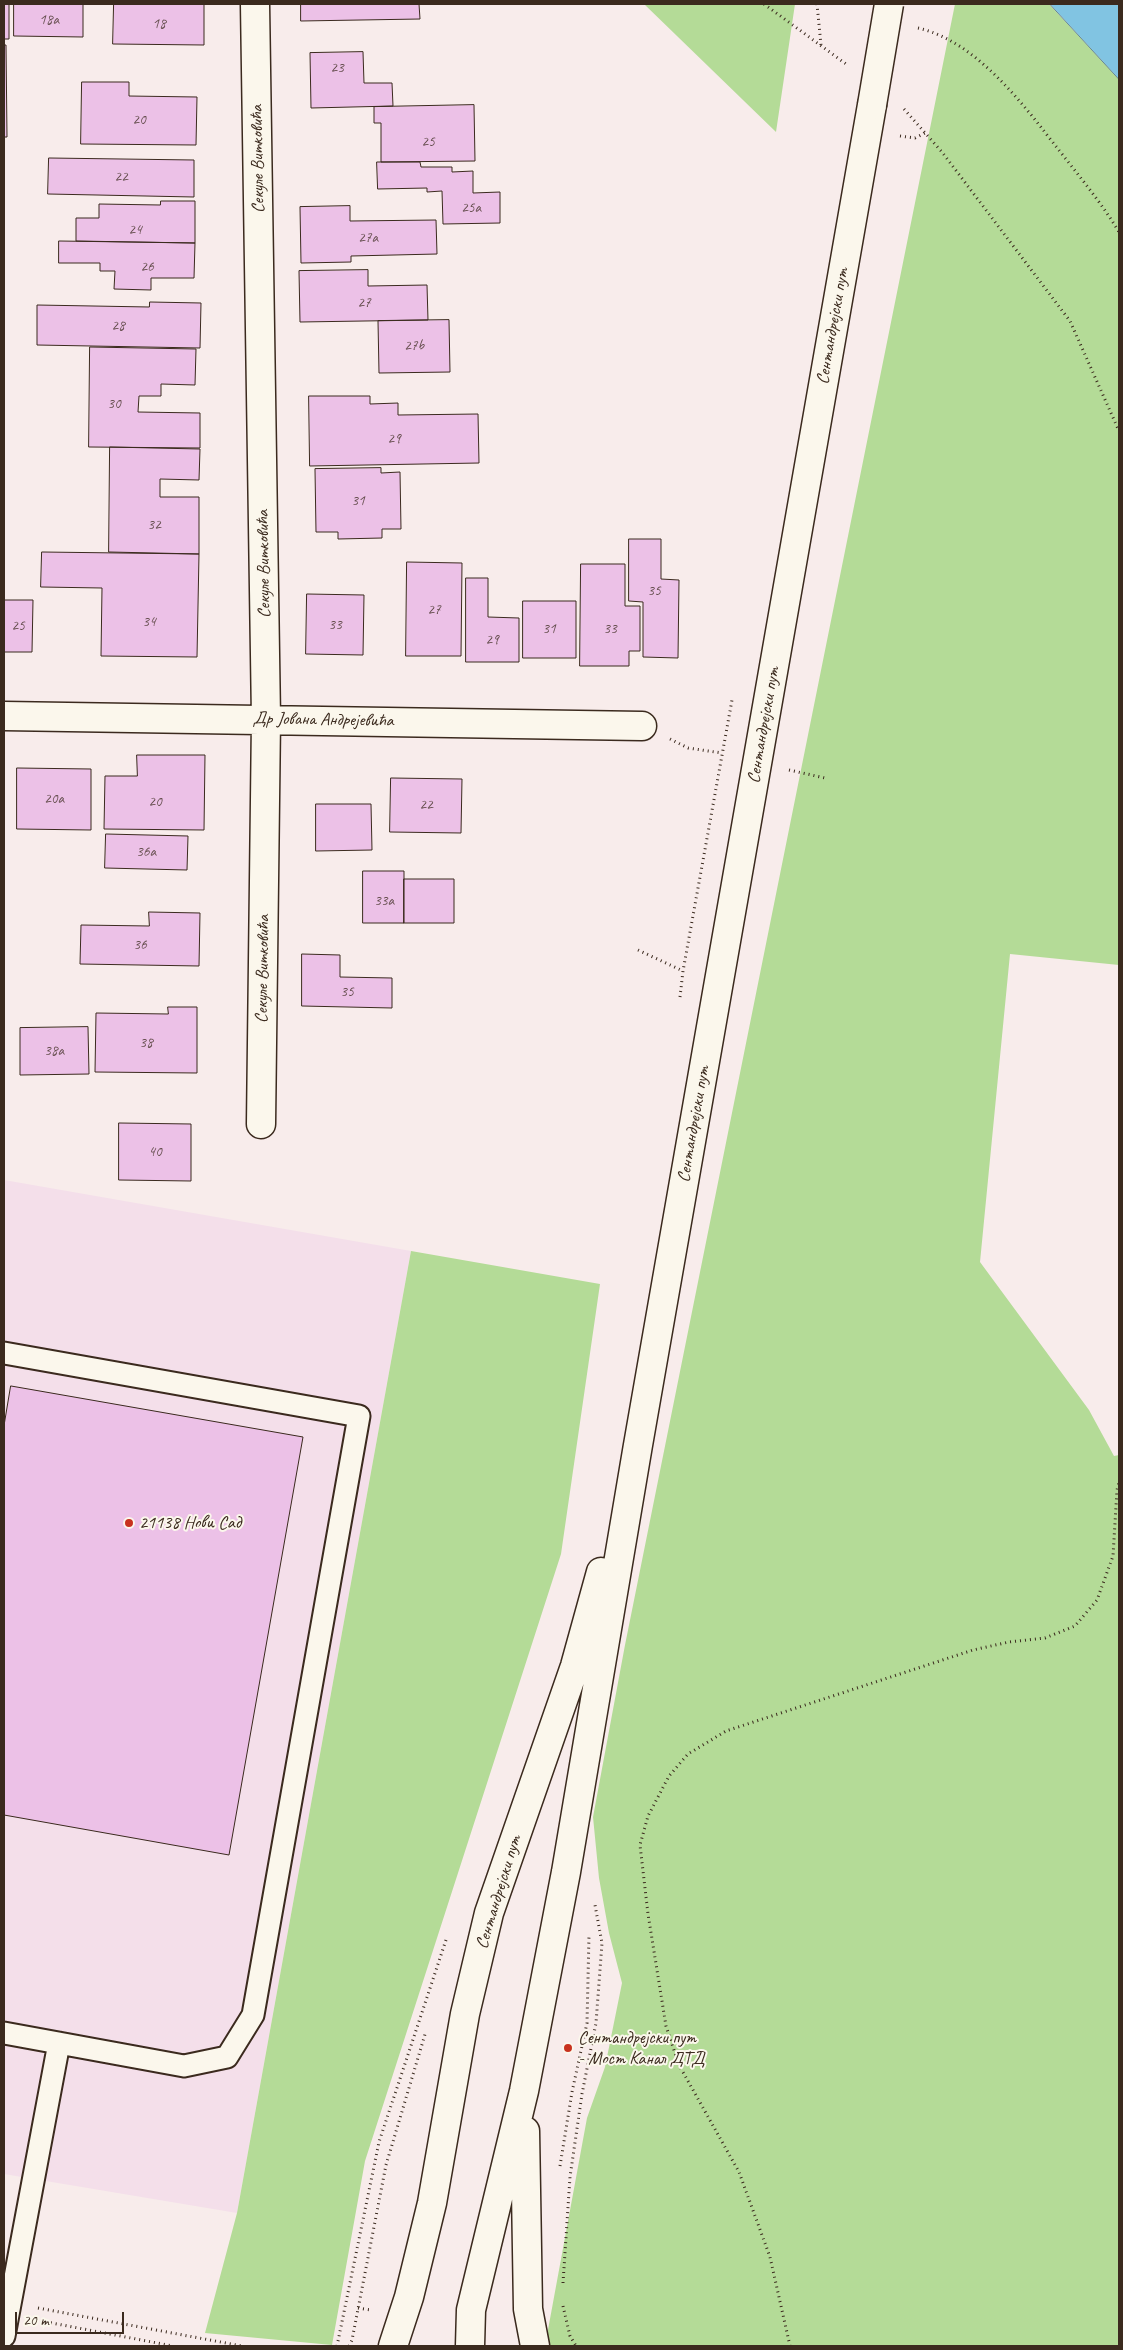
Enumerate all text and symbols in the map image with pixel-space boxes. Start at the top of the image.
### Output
house number: 18a [39,11,59,29]
house number: 18 [152,15,166,33]
house number: 23 [330,59,344,77]
street label: Секуле Витковића [246,105,270,213]
house number: 20 [132,111,146,129]
house number: 25 [421,133,435,151]
house number: 22 [114,168,128,186]
house number: 25a [461,199,481,217]
house number: 24 [128,221,142,239]
house number: 27a [358,229,378,247]
house number: 26 [140,258,154,276]
street label: Сентандрејски пут [812,266,854,386]
house number: 27 [357,294,371,312]
house number: 28 [111,317,125,335]
house number: 27b [404,337,424,355]
house number: 30 [107,395,121,413]
house number: 29 [387,430,401,448]
house number: 31 [351,492,365,510]
street label: Секуле Витковића [252,510,276,618]
house number: 32 [147,516,161,534]
house number: 35 [647,582,661,600]
house number: 27 [427,601,441,619]
house number: 34 [142,613,156,631]
house number: 33 [328,616,342,634]
house number: 25 [11,617,25,635]
house number: 31 [542,620,556,638]
house number: 33 [603,620,617,638]
house number: 29 [485,631,499,649]
street label: Сентандрејски пут [743,665,785,785]
street label: Др Јована Андрејевића [252,708,394,732]
house number: 20a [44,790,64,808]
house number: 20 [148,793,162,811]
house number: 22 [419,796,433,814]
house number: 36a [136,843,156,861]
house number: 33a [374,892,394,910]
street label: Секуле Витковића [251,915,275,1023]
house number: 36 [133,936,147,954]
house number: 35 [340,983,354,1001]
house number: 38 [139,1034,153,1052]
house number: 38a [44,1042,64,1060]
street label: Сентандрејски пут [673,1064,715,1184]
house number: 40 [148,1143,162,1161]
place label: 21138 Нови Сад [139,1512,241,1534]
marker: 21138 Нови Сад [123,1517,135,1529]
street label: Сентандрејски пут [471,1832,527,1952]
place label: Сентандрејски пут - Мост Канал ДТД [578,2027,704,2070]
marker: Сентандрејски пут - Мост Канал ДТД [562,2042,574,2054]
scale bar [18,2302,126,2334]
text: 20 m [23,2311,49,2330]

